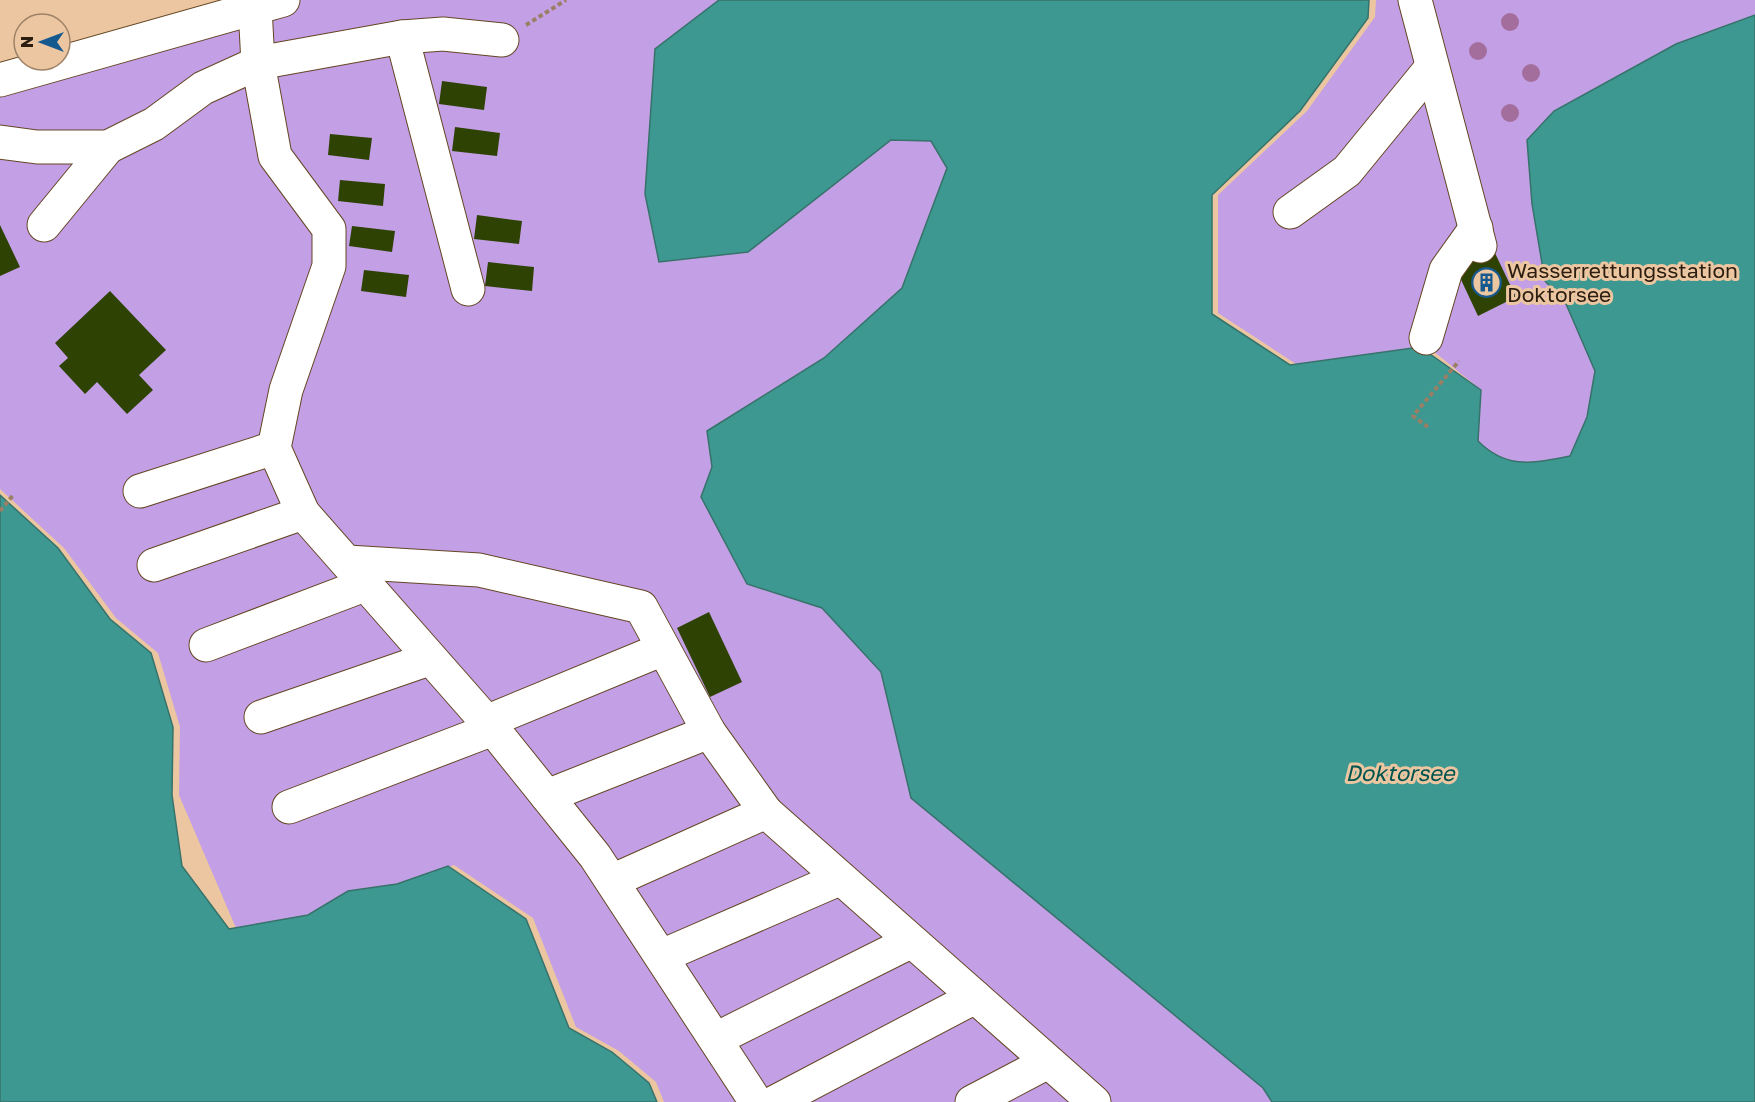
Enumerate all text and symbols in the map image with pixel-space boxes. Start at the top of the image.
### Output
north arrow [12,12,72,72]
text: N [17,36,37,48]
place label: Wasserrettungsstation Doktorsee [1507,257,1738,307]
building icon: Wasserrettungsstation Doktorsee [1470,267,1502,299]
water label: Doktorsee [1345,759,1457,786]

